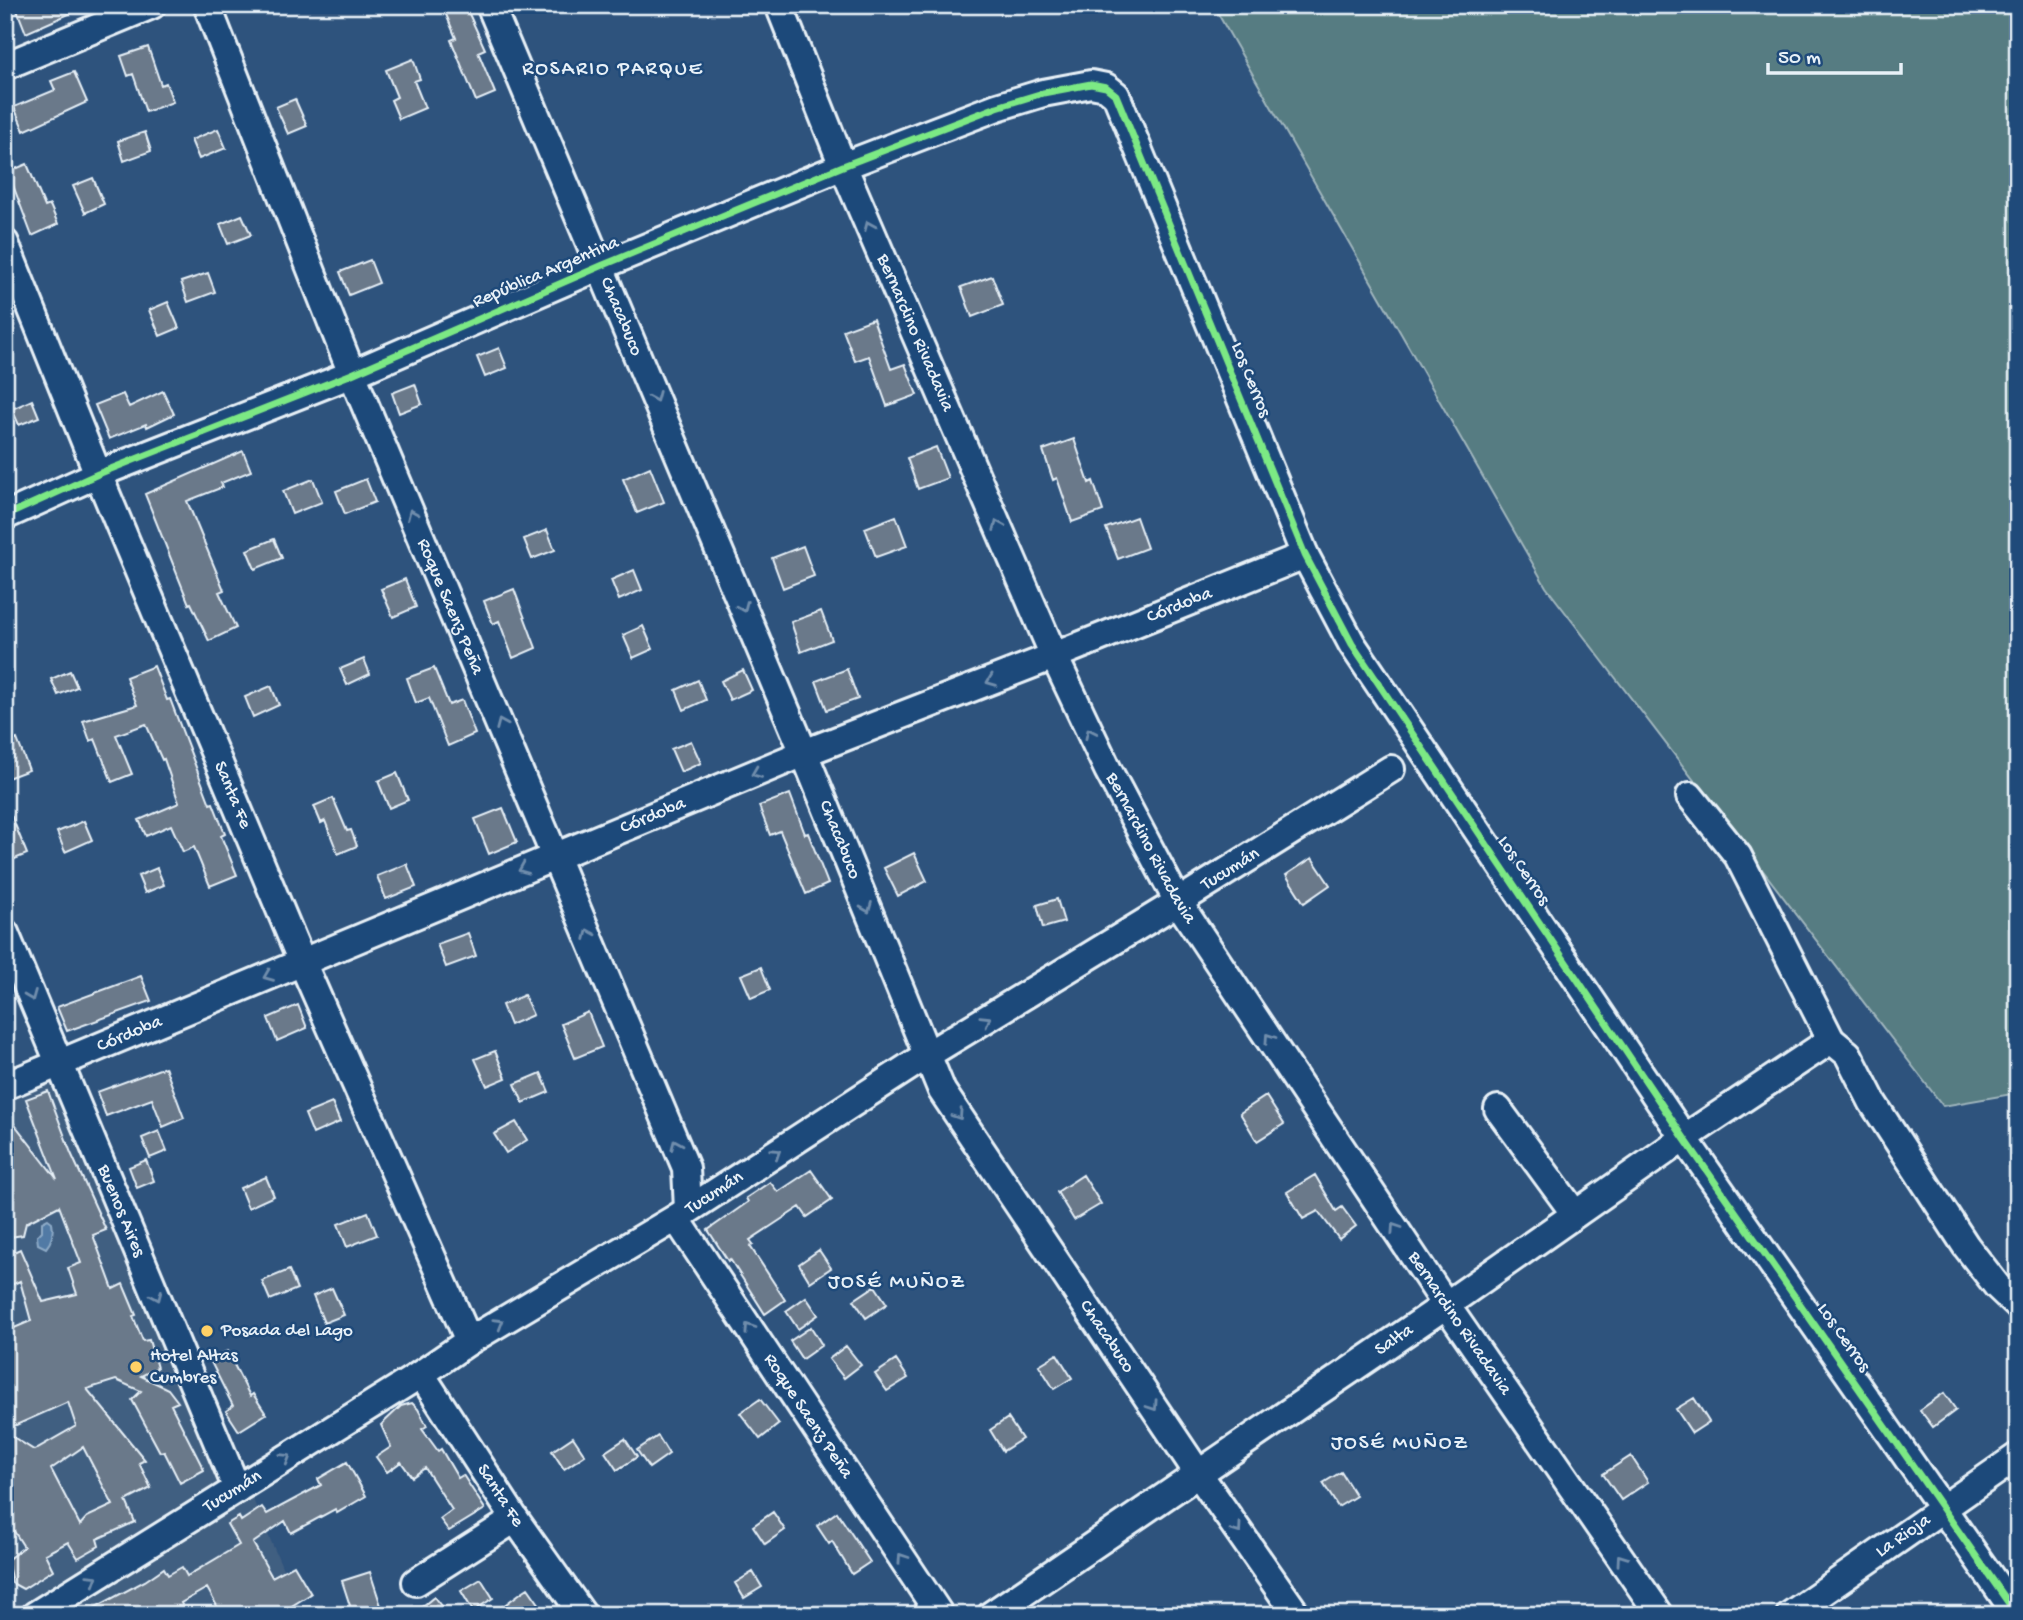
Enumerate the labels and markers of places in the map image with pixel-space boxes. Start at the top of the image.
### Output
place label: Posada del Lago [220,1320,353,1343]
marker: Posada del Lago [199,1323,215,1339]
place label: Hotel Altas Cumbres [150,1345,239,1390]
marker: Hotel Altas Cumbres [128,1359,144,1375]

